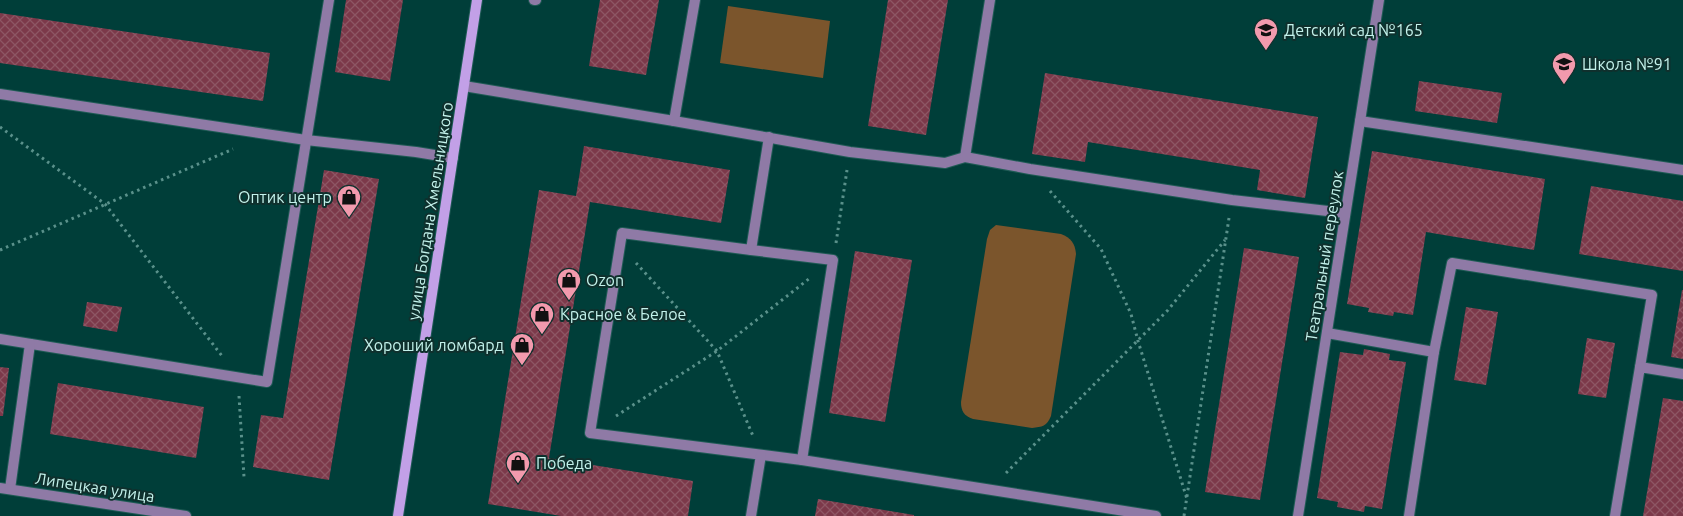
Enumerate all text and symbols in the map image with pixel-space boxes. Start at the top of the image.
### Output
school or university icon: Детский сад №165 [1253,17,1279,51]
place label: Детский сад №165 [1284,21,1423,39]
school or university icon: Школа №91 [1551,51,1577,85]
place label: Школа №91 [1582,55,1672,73]
street label: улица Богдана Хмельницкого [404,101,456,321]
street label: Театральный переулок [1302,169,1346,343]
shop icon: Оптик центр [336,184,362,218]
place label: Оптик центр [238,188,332,206]
shop icon: Ozon [556,267,582,301]
place label: Ozon [586,271,624,289]
shop icon: Красное & Белое [529,301,555,335]
place label: Красное & Белое [560,305,686,323]
shop icon: Хороший ломбард [509,332,535,366]
place label: Хороший ломбард [364,336,504,354]
shop icon: Победа [505,450,531,484]
place label: Победа [536,454,592,472]
street label: Липецкая улица [34,469,156,505]

